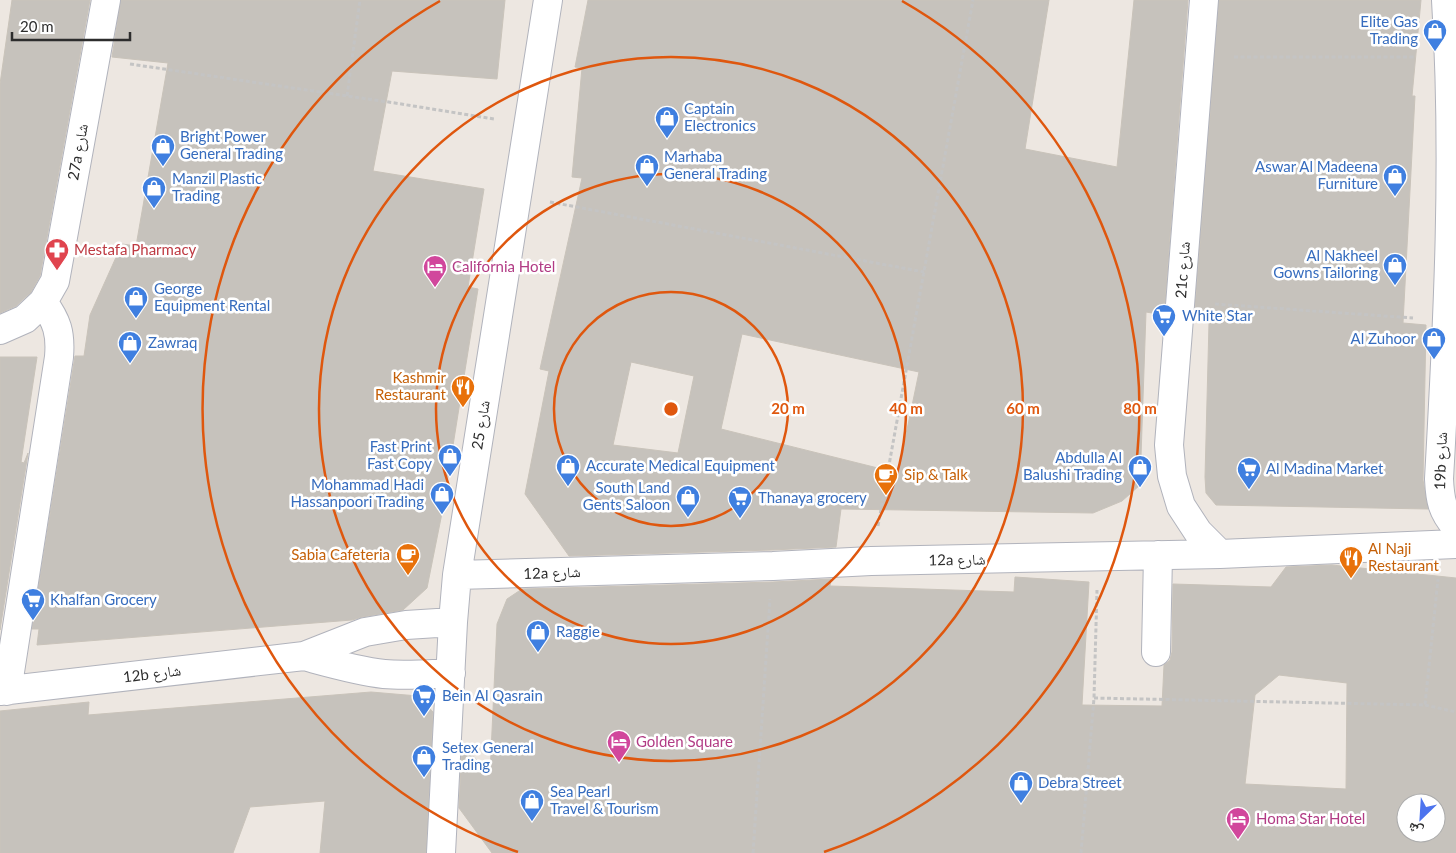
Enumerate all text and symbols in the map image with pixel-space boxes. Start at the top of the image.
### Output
scale bar [12,10,130,42]
place label: Elite Gas Trading [1360,12,1418,47]
text: 20 m [20,17,54,35]
shop icon: Elite Gas Trading [1422,18,1448,52]
place label: Captain Electronics [684,99,756,134]
shop icon: Captain Electronics [654,105,680,139]
street label: 27a شارع [63,122,93,182]
place label: Bright Power General Trading [180,127,283,162]
shop icon: Bright Power General Trading [150,133,176,167]
place label: Marhaba General Trading [664,147,767,182]
shop icon: Marhaba General Trading [634,153,660,187]
place label: Aswar Al Madeena Furniture [1255,157,1378,192]
shop icon: Aswar Al Madeena Furniture [1382,163,1408,197]
place label: Manzil Plastic Trading [172,169,262,204]
shop icon: Manzil Plastic Trading [141,175,167,209]
pharmacy icon: Mestafa Pharmacy [44,237,70,271]
place label: Mestafa Pharmacy [74,240,197,258]
street label: 21c شارع [1171,241,1195,299]
place label: Al Nakheel Gowns Tailoring [1273,246,1378,281]
shop icon: Al Nakheel Gowns Tailoring [1382,252,1408,286]
hotel icon: California Hotel [422,254,448,288]
place label: California Hotel [452,257,555,275]
place label: George Equipment Rental [154,279,270,314]
shop icon: George Equipment Rental [123,285,149,319]
supermarket icon: White Star [1151,303,1177,337]
place label: White Star [1182,306,1253,324]
shop icon: Al Zuhoor [1421,326,1447,360]
place label: Al Zuhoor [1351,329,1417,347]
shop icon: Zawraq [117,330,143,364]
place label: Zawraq [148,333,197,351]
place label: Kashmir Restaurant [375,368,447,403]
restaurant icon: Kashmir Restaurant [450,374,476,408]
street label: شارع 25 [467,399,495,451]
text: 20 m [771,399,805,417]
text: 40 m [889,399,923,417]
text: 60 m [1006,399,1040,417]
text: 80 m [1123,399,1157,417]
centre of rings [662,400,680,418]
street label: 19b شارع [1430,431,1452,490]
place label: Fast Print Fast Copy [367,437,433,472]
shop icon: Fast Print Fast Copy [437,443,463,477]
place label: Abdulla Al Balushi Trading [1023,448,1122,483]
shop icon: Accurate Medical Equipment [555,453,581,487]
shop icon: Abdulla Al Balushi Trading [1127,454,1153,488]
place label: Accurate Medical Equipment [586,456,776,474]
supermarket icon: Al Madina Market [1236,456,1262,490]
place label: Al Madina Market [1266,459,1384,477]
cafe icon: Sip & Talk [873,462,899,496]
place label: Sip & Talk [904,465,968,483]
place label: Mohammad Hadi Hassanpoori Trading [290,475,424,510]
place label: South Land Gents Saloon [583,478,670,513]
shop icon: Mohammad Hadi Hassanpoori Trading [429,481,455,515]
shop icon: South Land Gents Saloon [675,484,701,518]
supermarket icon: Thanaya grocery [727,485,753,519]
place label: Thanaya grocery [758,488,867,506]
place label: Al Naji Restaurant [1368,539,1440,574]
cafe icon: Sabia Cafeteria [395,542,421,576]
place label: Sabia Cafeteria [291,545,390,563]
restaurant icon: Al Naji Restaurant [1338,545,1364,579]
street label: 12a شارع [928,549,986,570]
street label: 12a شارع [523,562,581,584]
supermarket icon: Khalfan Grocery [20,587,46,621]
place label: Khalfan Grocery [50,590,157,608]
shop icon: Raggie [525,619,551,653]
place label: Raggie [556,622,600,640]
street label: 12b شارع [122,661,182,687]
supermarket icon: Bein Al Qasrain [411,683,437,717]
place label: Bein Al Qasrain [442,686,543,704]
hotel icon: Golden Square [606,729,632,763]
place label: Golden Square [636,732,733,750]
place label: Setex General Trading [442,738,534,773]
shop icon: Setex General Trading [411,744,437,778]
shop icon: Debra Street [1008,770,1034,804]
place label: Debra Street [1038,773,1122,791]
place label: Sea Pearl Travel & Tourism [550,782,659,817]
shop icon: Sea Pearl Travel & Tourism [519,788,545,822]
north arrow [1396,793,1446,843]
hotel icon: Homa Star Hotel [1225,806,1251,840]
place label: Homa Star Hotel [1256,809,1365,827]
text: ش [1405,818,1426,841]

